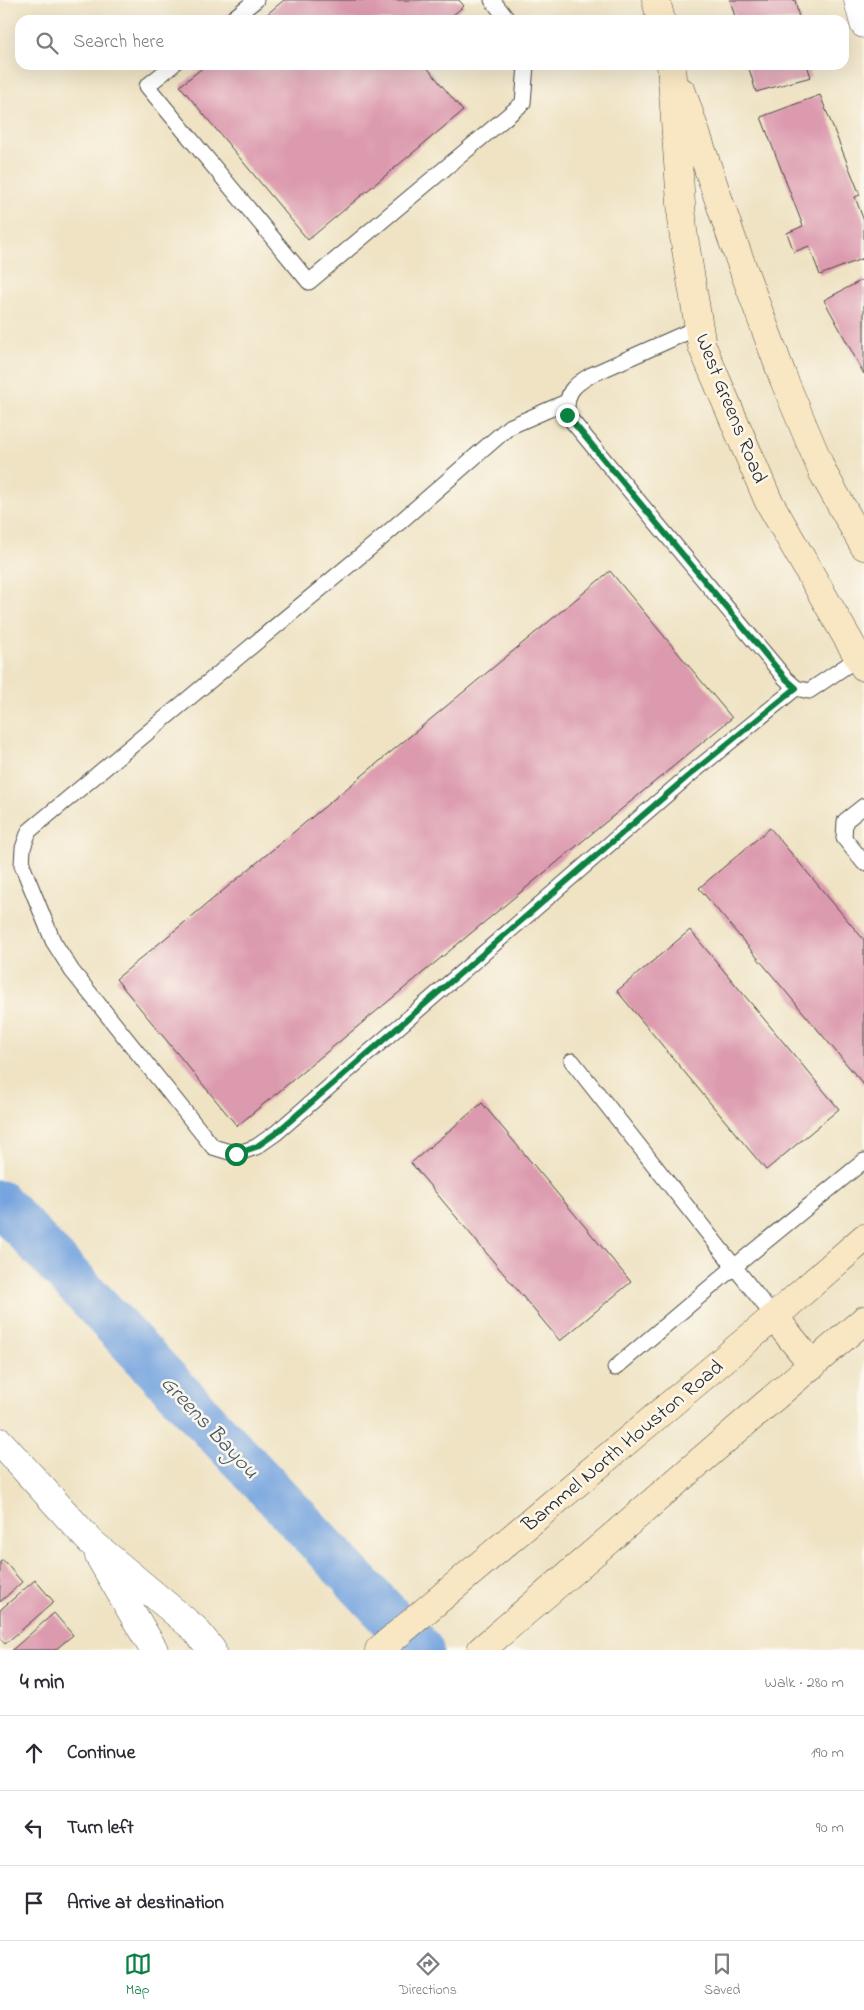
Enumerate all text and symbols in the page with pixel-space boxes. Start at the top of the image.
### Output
search box [15,15,849,70]
icon: search [33,29,61,57]
text: Search here [73,29,164,56]
street label: West Greens Road [686,329,774,488]
route end [556,404,579,427]
route start [225,1143,248,1166]
street label: Bammel North Houston Road [515,1353,731,1541]
water label: Greens Bayou [152,1369,266,1487]
text: 4 min [20,1668,64,1698]
text: Walk · 280 m [765,1671,844,1695]
icon: ahead [20,1739,48,1767]
text: Continue [67,1740,135,1767]
text: 190 m [811,1741,844,1765]
icon: left [20,1814,48,1842]
text: Turn left [67,1815,134,1842]
text: 90 m [816,1816,844,1840]
icon: arrive [20,1889,48,1917]
text: Arrive at destination [67,1890,224,1917]
tab: Map [124,1950,152,2001]
tab: Directions [399,1950,457,2001]
tab: Saved [704,1950,740,2001]

